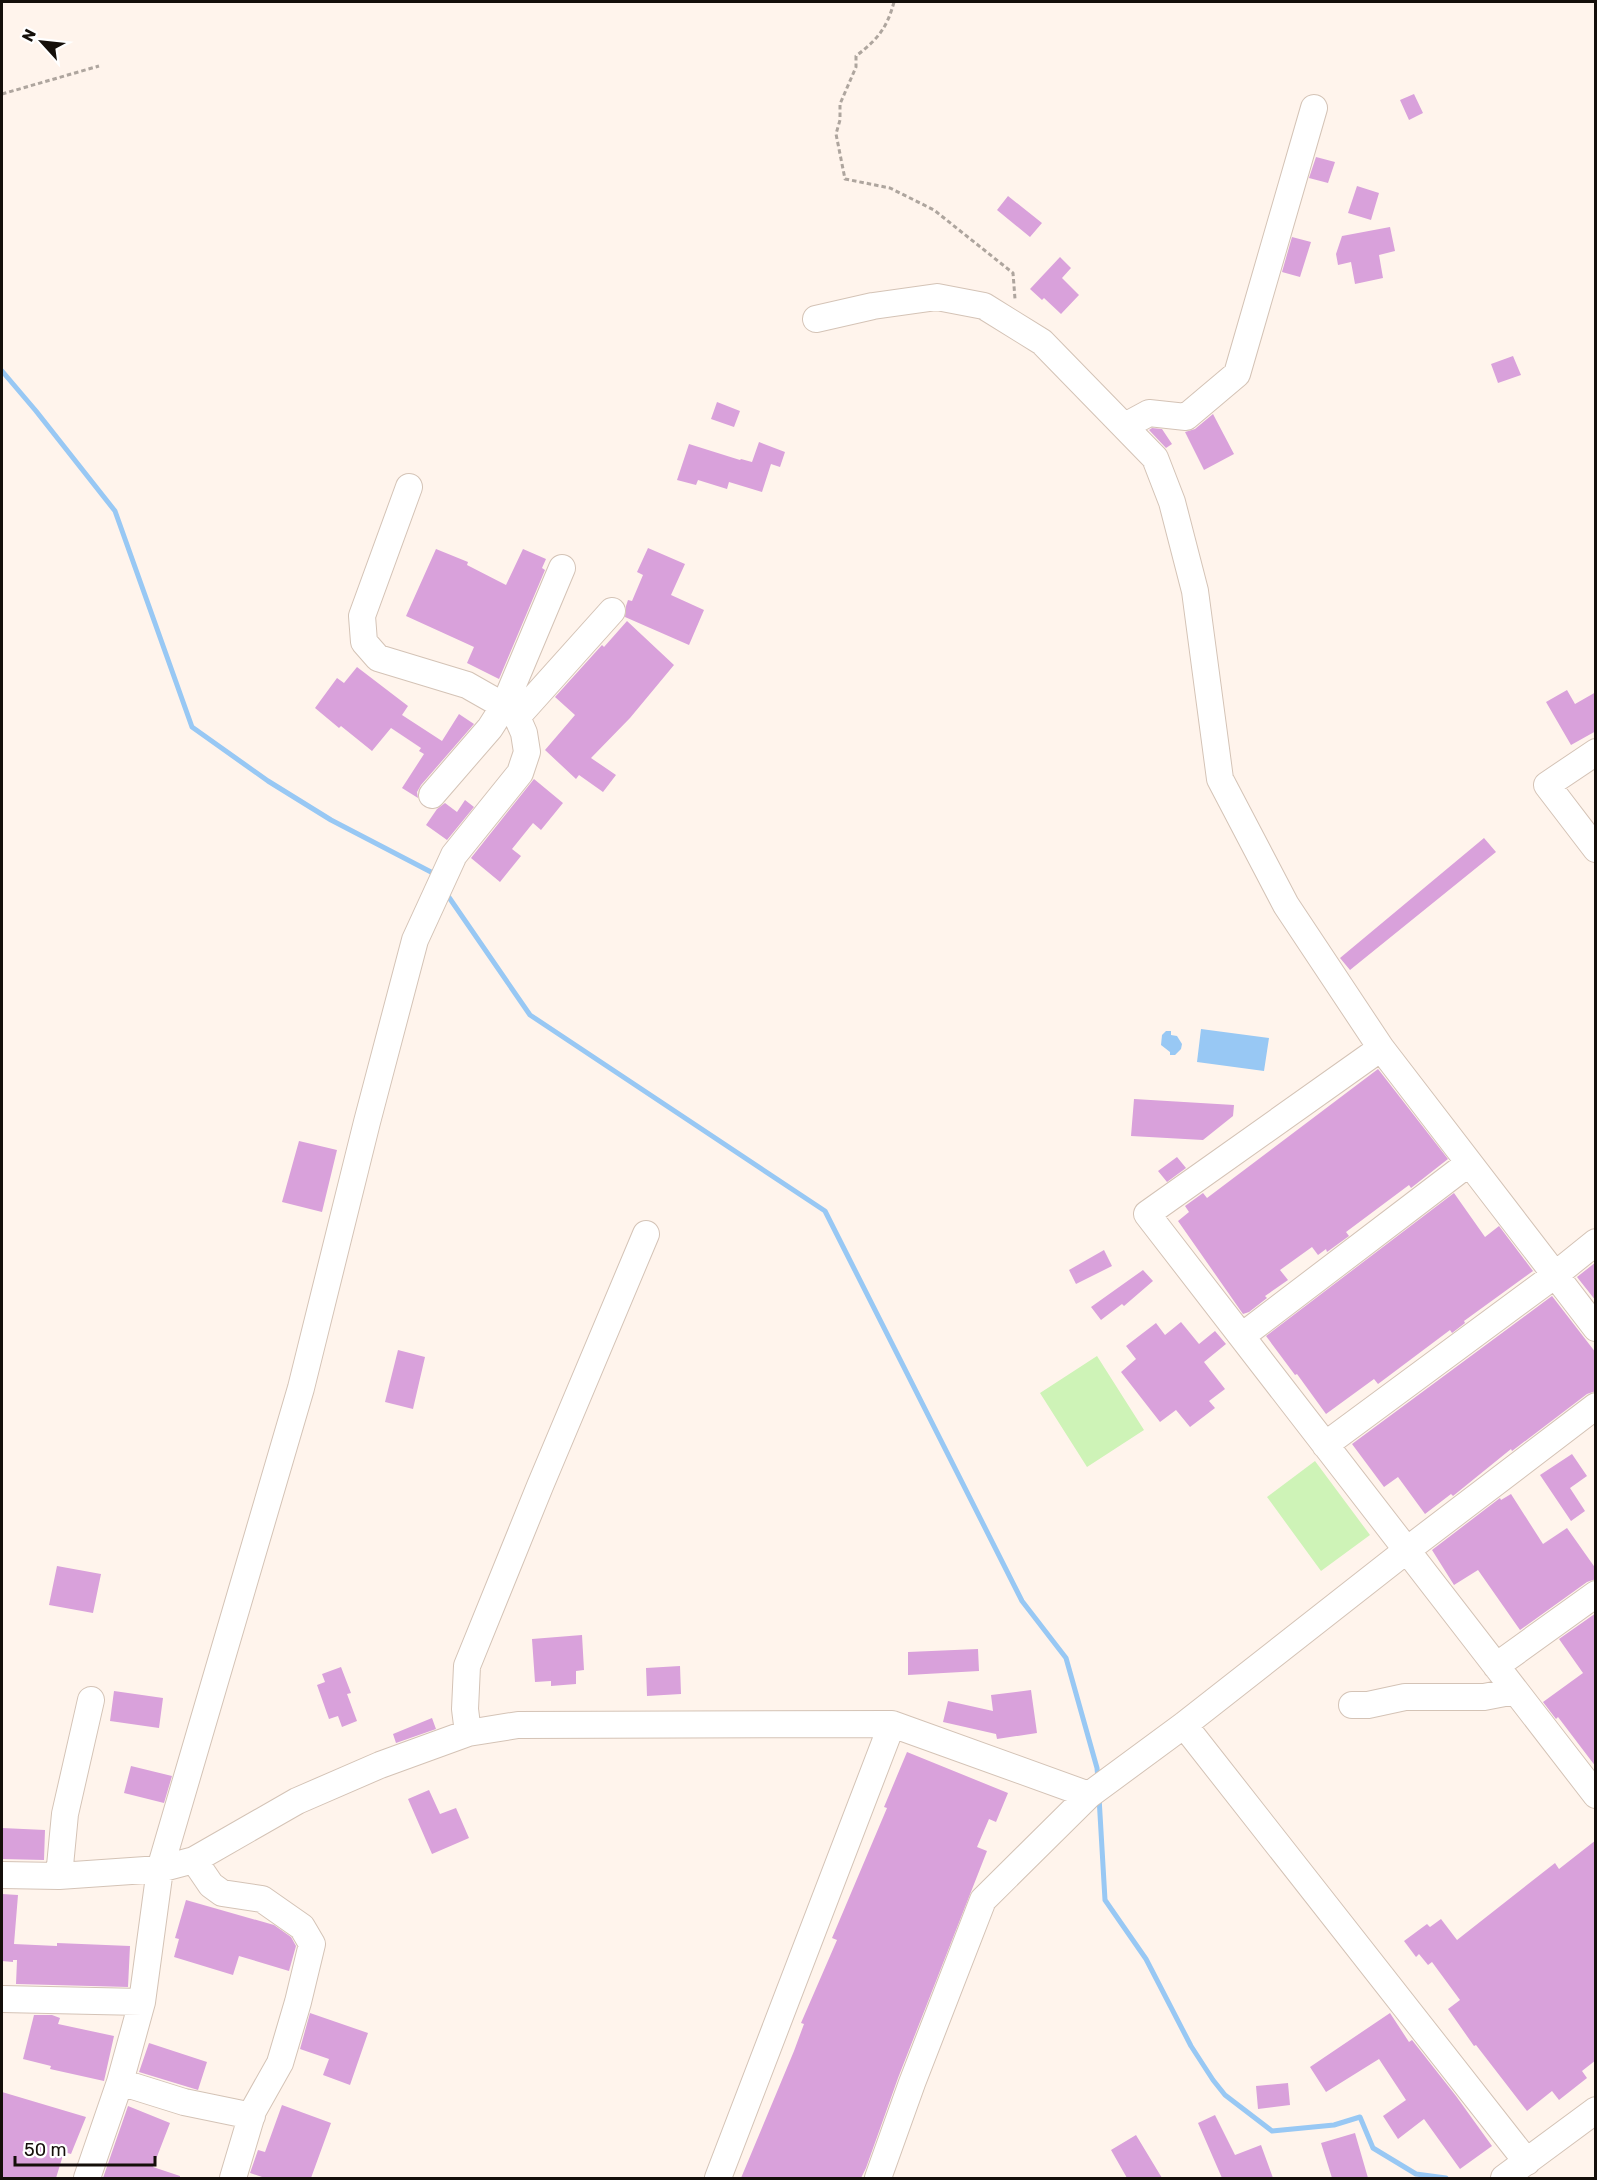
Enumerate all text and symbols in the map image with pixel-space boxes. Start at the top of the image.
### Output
north arrow [12,12,72,72]
text: N [18,26,40,45]
scale bar [15,2129,154,2167]
text: 50 m [24,2139,67,2161]

